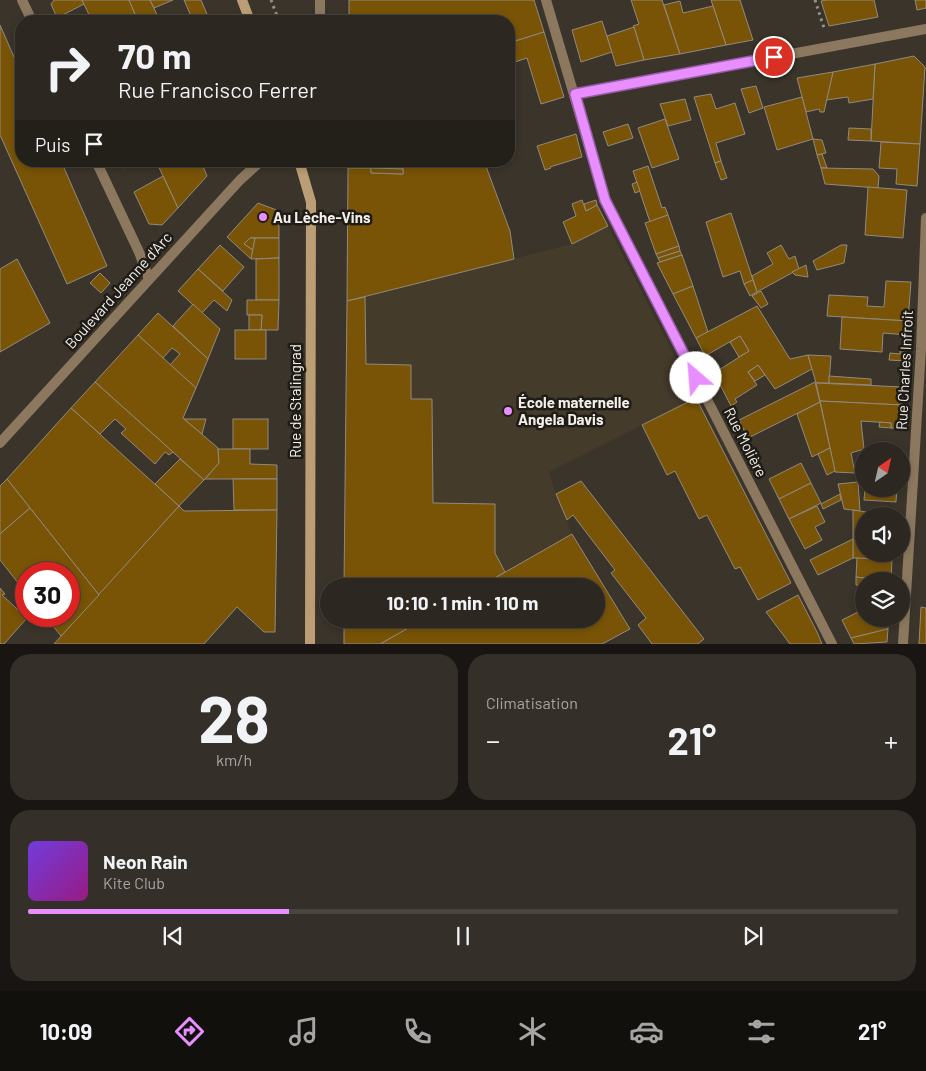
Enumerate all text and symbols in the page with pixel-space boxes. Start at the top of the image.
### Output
text: 70 m [118,34,192,76]
icon: right [35,35,100,100]
pin [753,36,795,78]
icon: arrive [760,43,788,71]
text: Rue Francisco Ferrer [118,76,317,102]
icon: arrive [80,130,108,158]
text: Puis [35,133,70,156]
place label: Au Lèche-Vins [273,208,371,226]
marker: Au Lèche-Vins [257,211,269,223]
street label: Boulevard Jeanne d'Arc [61,228,175,352]
street label: Rue Charles Infroit [892,310,916,430]
street label: Rue de Stalingrad [286,344,304,458]
position arrow [669,351,721,403]
place label: École maternelle Angela Davis [518,393,630,428]
street label: Rue Molière [721,404,771,480]
marker: École maternelle Angela Davis [502,405,514,417]
north arrow [855,442,910,498]
map controls [855,442,910,627]
button: sound [855,507,910,562]
speed limit sign: 30 [15,562,80,627]
button: layers [855,572,910,627]
text: 10:10 · 1 min · 110 m [387,591,538,614]
text: 28 [198,678,270,756]
text: Climatisation [486,693,578,712]
text: 21° [668,717,716,763]
text: − [486,723,500,757]
text: + [884,723,898,757]
text: km/h [216,750,252,769]
text: Neon Rain [103,850,188,873]
text: Kite Club [103,873,165,892]
icon: previous [159,922,187,950]
icon: pause [449,922,477,950]
icon: next [739,922,767,950]
icon: directions [172,1014,207,1049]
icon: music [286,1014,321,1049]
icon: phone [400,1014,435,1049]
icon: climate [515,1014,550,1049]
icon: car [629,1014,664,1049]
icon: filters [744,1014,779,1049]
text: 10:09 [40,1018,92,1044]
text: 21° [858,1018,886,1044]

